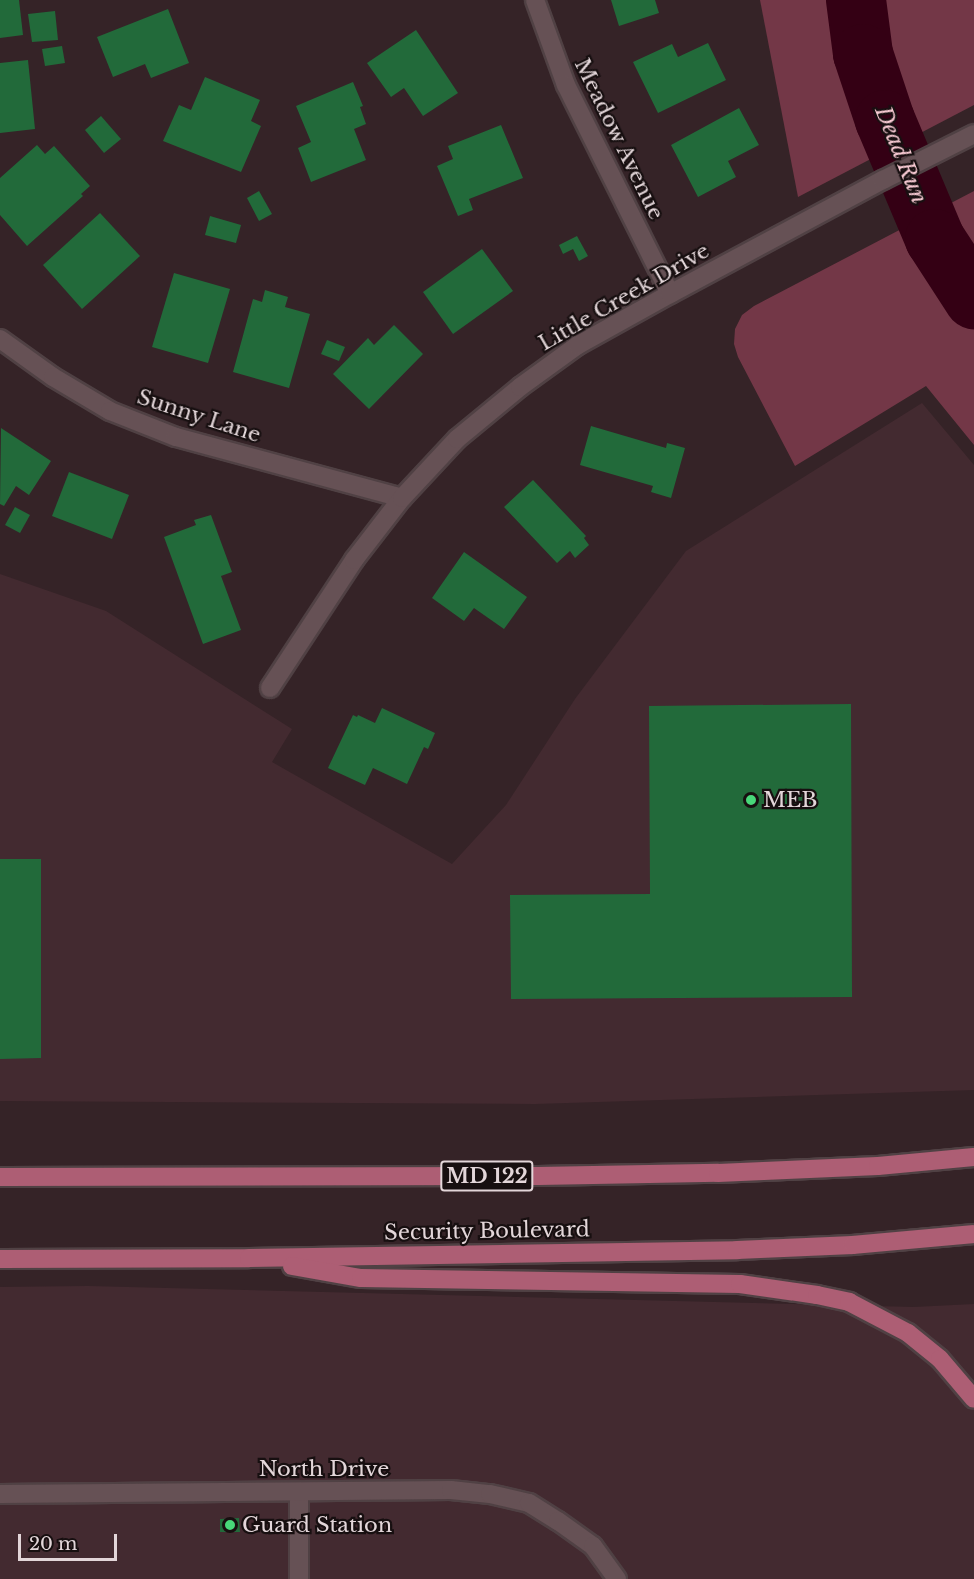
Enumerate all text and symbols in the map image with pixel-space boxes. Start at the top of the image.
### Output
street label: Meadow Avenue [569,54,669,224]
water label: Dead Run [869,102,933,208]
street label: Little Creek Drive [534,238,714,356]
street label: Sunny Lane [134,384,264,448]
place label: MEB [763,787,817,813]
marker: MEB [744,793,758,807]
road number: MD 122 [439,1159,535,1193]
street label: Security Boulevard [384,1217,590,1245]
street label: North Drive [259,1456,389,1482]
place label: Guard Station [242,1512,392,1538]
marker: Guard Station [223,1518,237,1532]
scale bar [21,1522,120,1560]
text: 20 m [29,1533,77,1555]

